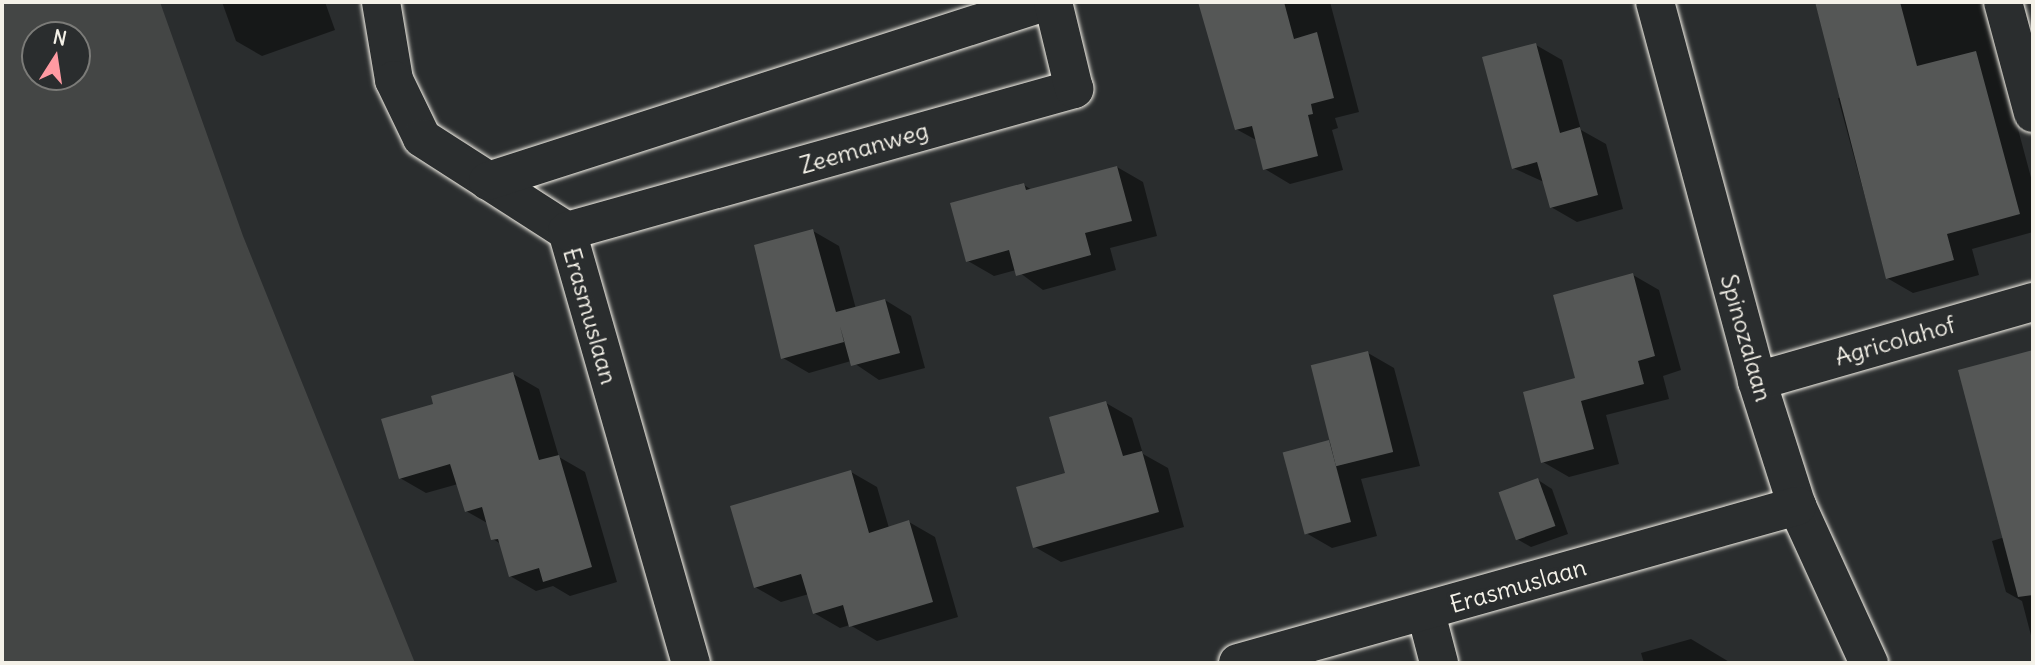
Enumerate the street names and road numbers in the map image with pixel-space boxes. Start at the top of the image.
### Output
street label: Zeemanweg [796,116,932,180]
street label: Erasmuslaan [557,244,623,388]
street label: Spinozalaan [1714,271,1778,405]
street label: Agricolahof [1832,310,1958,372]
street label: Erasmuslaan [1446,553,1590,619]

